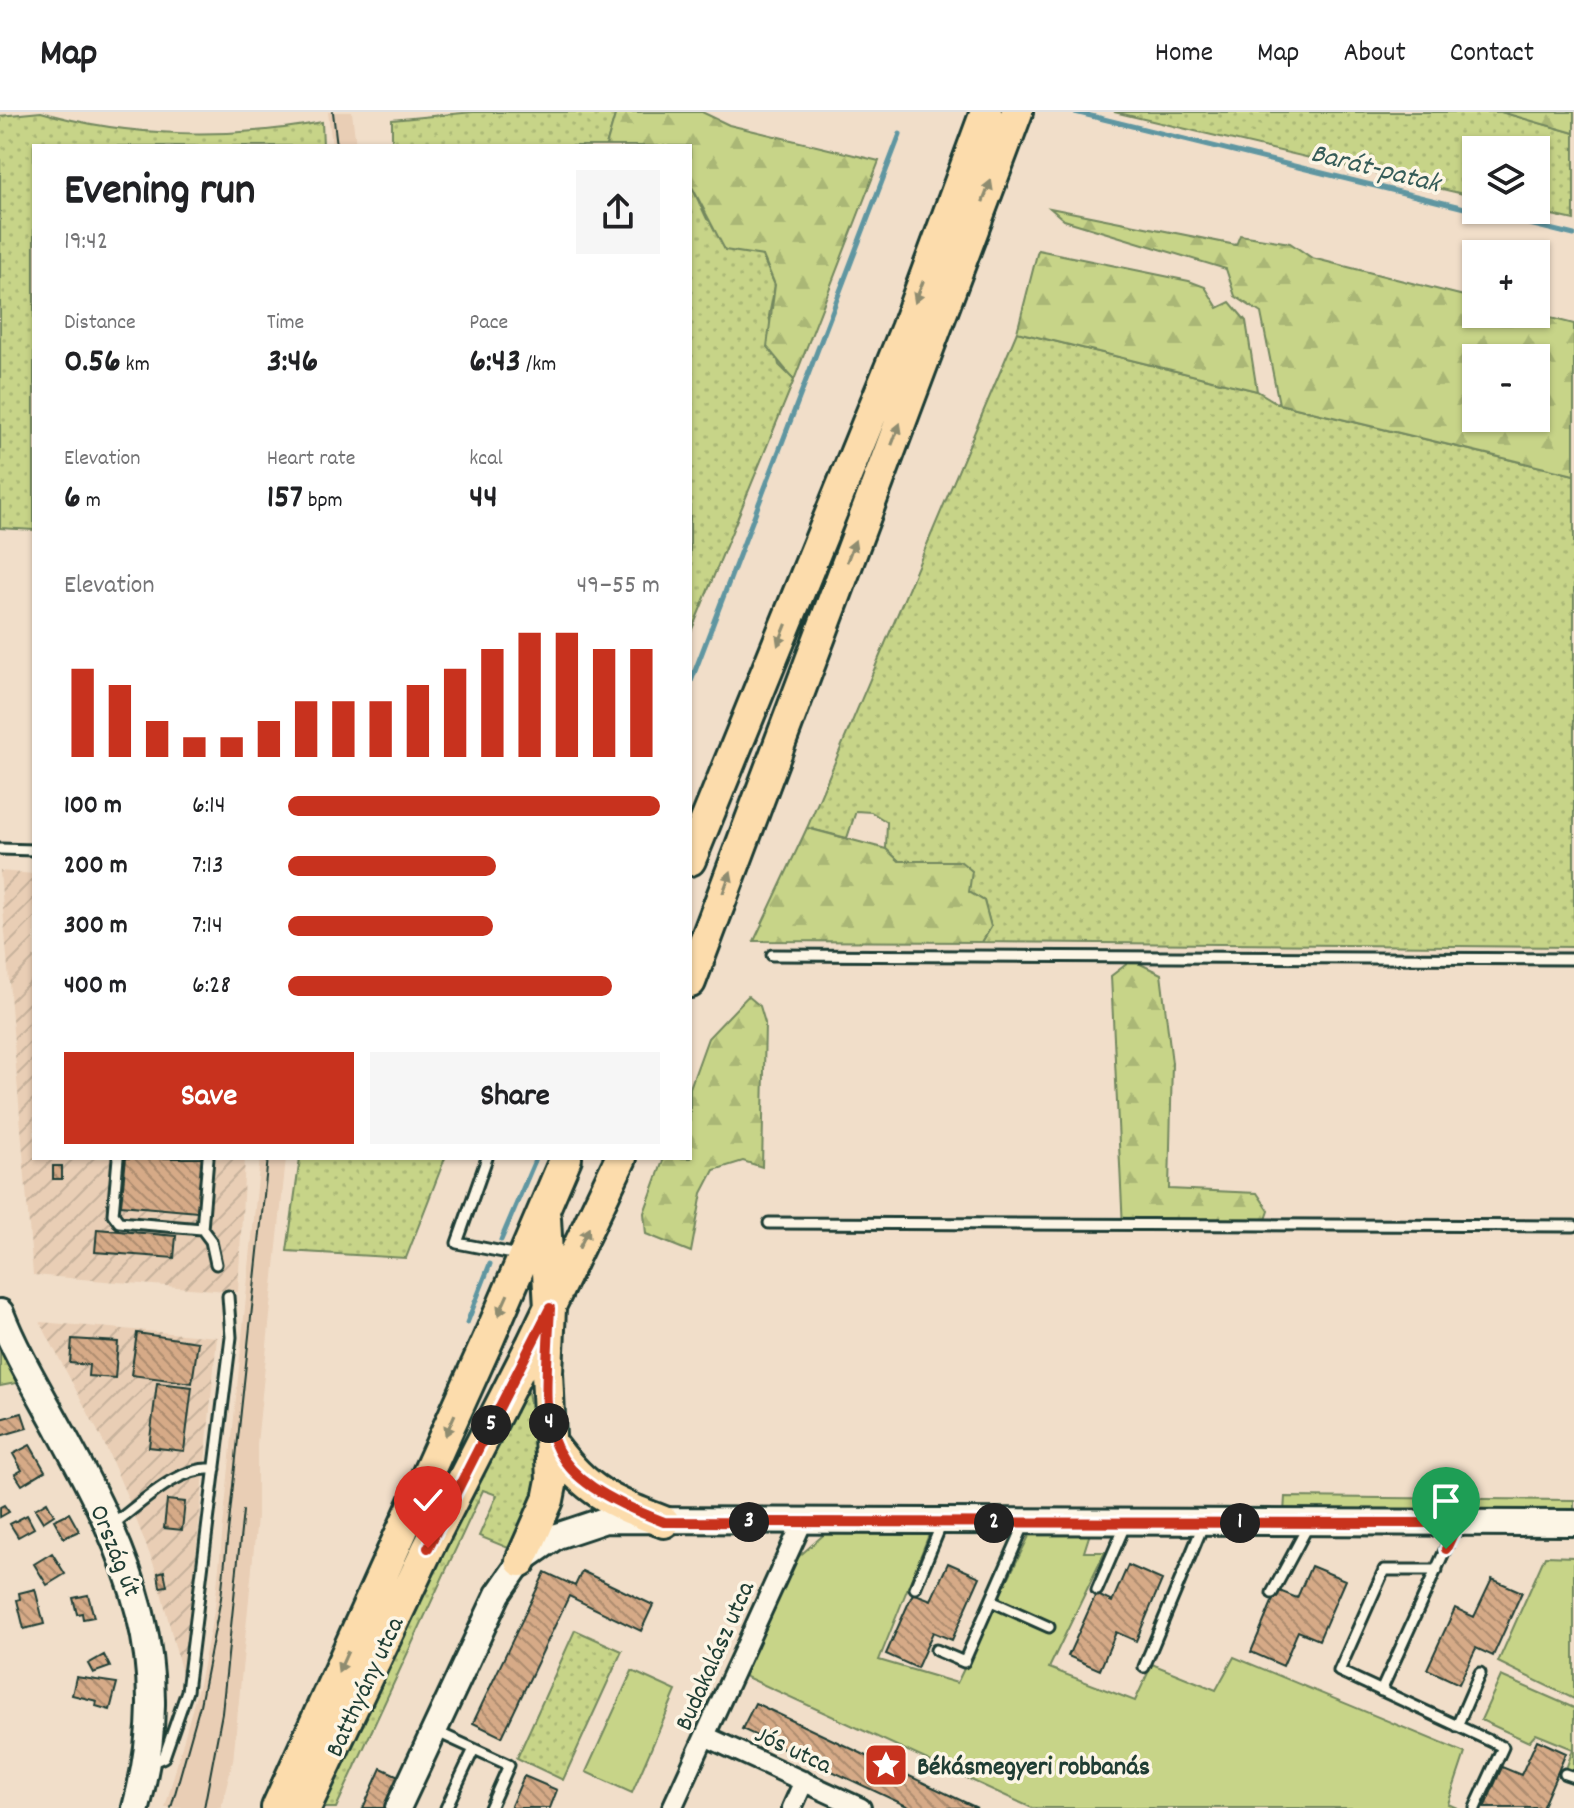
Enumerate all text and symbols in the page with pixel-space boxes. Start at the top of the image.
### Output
text: Map [40,28,98,83]
text: Home [1155,35,1213,75]
text: Map [1257,35,1299,75]
text: About [1343,35,1406,75]
text: Contact [1450,35,1534,75]
water label: Barát-patak [1306,136,1446,207]
map controls [1462,136,1550,432]
button: layers [1462,136,1550,224]
text: Evening run [64,162,255,225]
button: share [576,170,660,254]
one-way arrow [981,179,994,203]
text: 19:42 [64,224,108,261]
button: + [1462,240,1550,328]
one-way arrow [912,280,925,304]
text: Distance [64,308,136,339]
text: Time [267,308,304,339]
text: Pace [469,308,508,339]
text: 0.56 [64,339,121,388]
text: 3:46 [267,339,318,388]
text: 6:43 [469,339,521,388]
button: − [1462,344,1550,432]
text: km [121,350,150,381]
text: /km [521,350,556,381]
one-way arrow [890,422,903,446]
text: Elevation [64,444,141,475]
text: Heart rate [267,444,356,475]
text: kcal [469,444,503,475]
text: 6 [64,475,81,524]
text: 157 [267,475,303,524]
text: 44 [469,475,498,524]
text: m [81,486,101,517]
text: bpm [303,486,343,517]
one-way arrow [845,539,858,563]
text: Elevation [64,568,154,605]
text: 49–55 m [577,568,660,605]
one-way arrow [776,623,789,647]
text: 100 m [64,788,122,825]
text: 6:14 [192,788,226,825]
text: 200 m [64,848,128,885]
text: 7:13 [192,848,224,885]
one-way arrow [721,870,733,894]
text: 300 m [64,908,128,945]
text: 7:14 [192,908,223,945]
text: 400 m [64,968,127,1005]
text: 6:28 [192,968,231,1005]
button: Save [64,1052,354,1144]
button: Share [370,1052,660,1144]
one-way arrow [578,1227,591,1250]
one-way arrow [497,1293,510,1317]
pin: 4 [529,1403,569,1443]
pin: 5 [471,1405,511,1445]
text: 4 [544,1407,554,1438]
text: 5 [486,1409,496,1440]
one-way arrow [443,1413,457,1437]
pin [394,1466,462,1548]
pin [1412,1467,1480,1549]
icon: check [406,1478,450,1522]
icon: arrive [1424,1479,1468,1523]
street label: Ország út [79,1500,149,1603]
pin: 3 [729,1502,769,1542]
pin: 2 [974,1503,1014,1543]
pin: 1 [1220,1503,1260,1543]
text: 3 [744,1506,754,1537]
text: 2 [989,1507,999,1538]
text: 1 [1238,1507,1242,1538]
street label: Budakalász utca [667,1575,766,1737]
street label: Batthyány utca [317,1610,415,1764]
one-way arrow [336,1650,350,1674]
street label: Jós utca [748,1717,838,1785]
place icon: Békásmegyeri robbanás [862,1741,910,1789]
place label: Békásmegyeri robbanás [917,1750,1150,1787]

